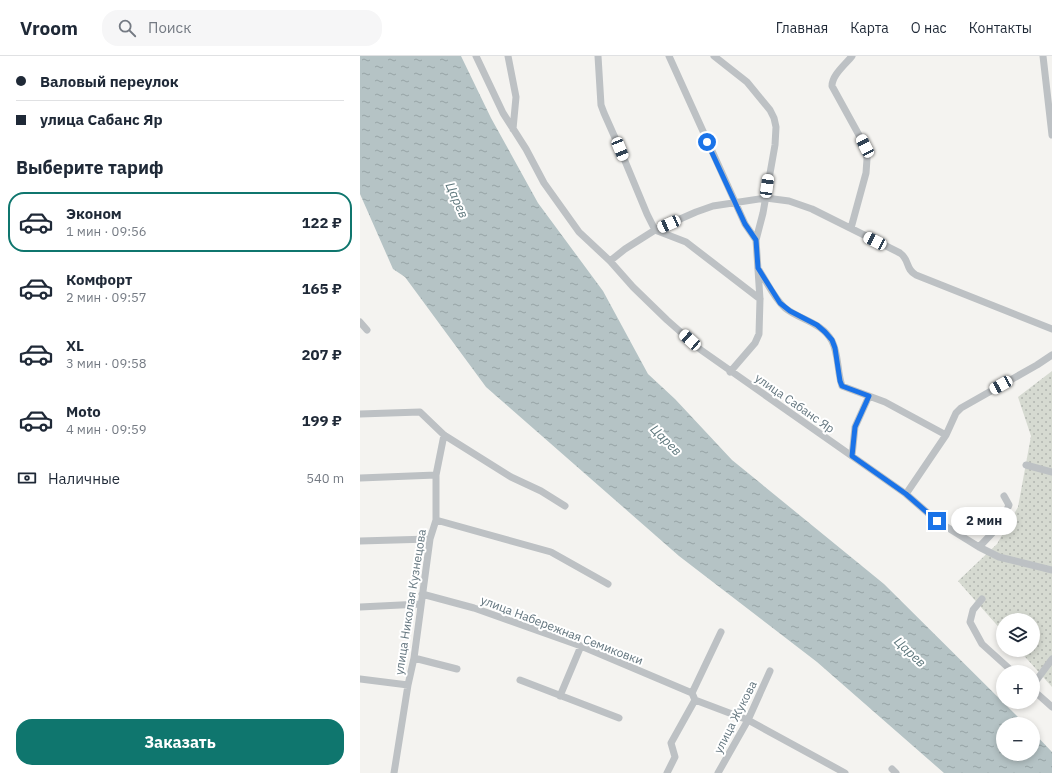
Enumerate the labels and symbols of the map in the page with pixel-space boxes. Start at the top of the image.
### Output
route start [698,133,716,151]
car [854,133,876,159]
car [610,136,630,162]
car [759,173,775,199]
water label: Царев [442,179,472,221]
car [656,214,682,234]
car [862,230,888,252]
car [677,328,703,352]
street label: улица Сабанс Яр [752,370,838,436]
car [988,374,1014,396]
water label: Царев [647,421,685,459]
callout: 2 мин [951,507,1017,535]
route end [928,512,946,530]
street label: улица Николая Кузнецова [391,527,429,676]
street label: улица Набережная Семиковки [479,592,645,668]
water label: Царев [890,633,930,671]
street label: улица Жукова [710,678,760,756]

